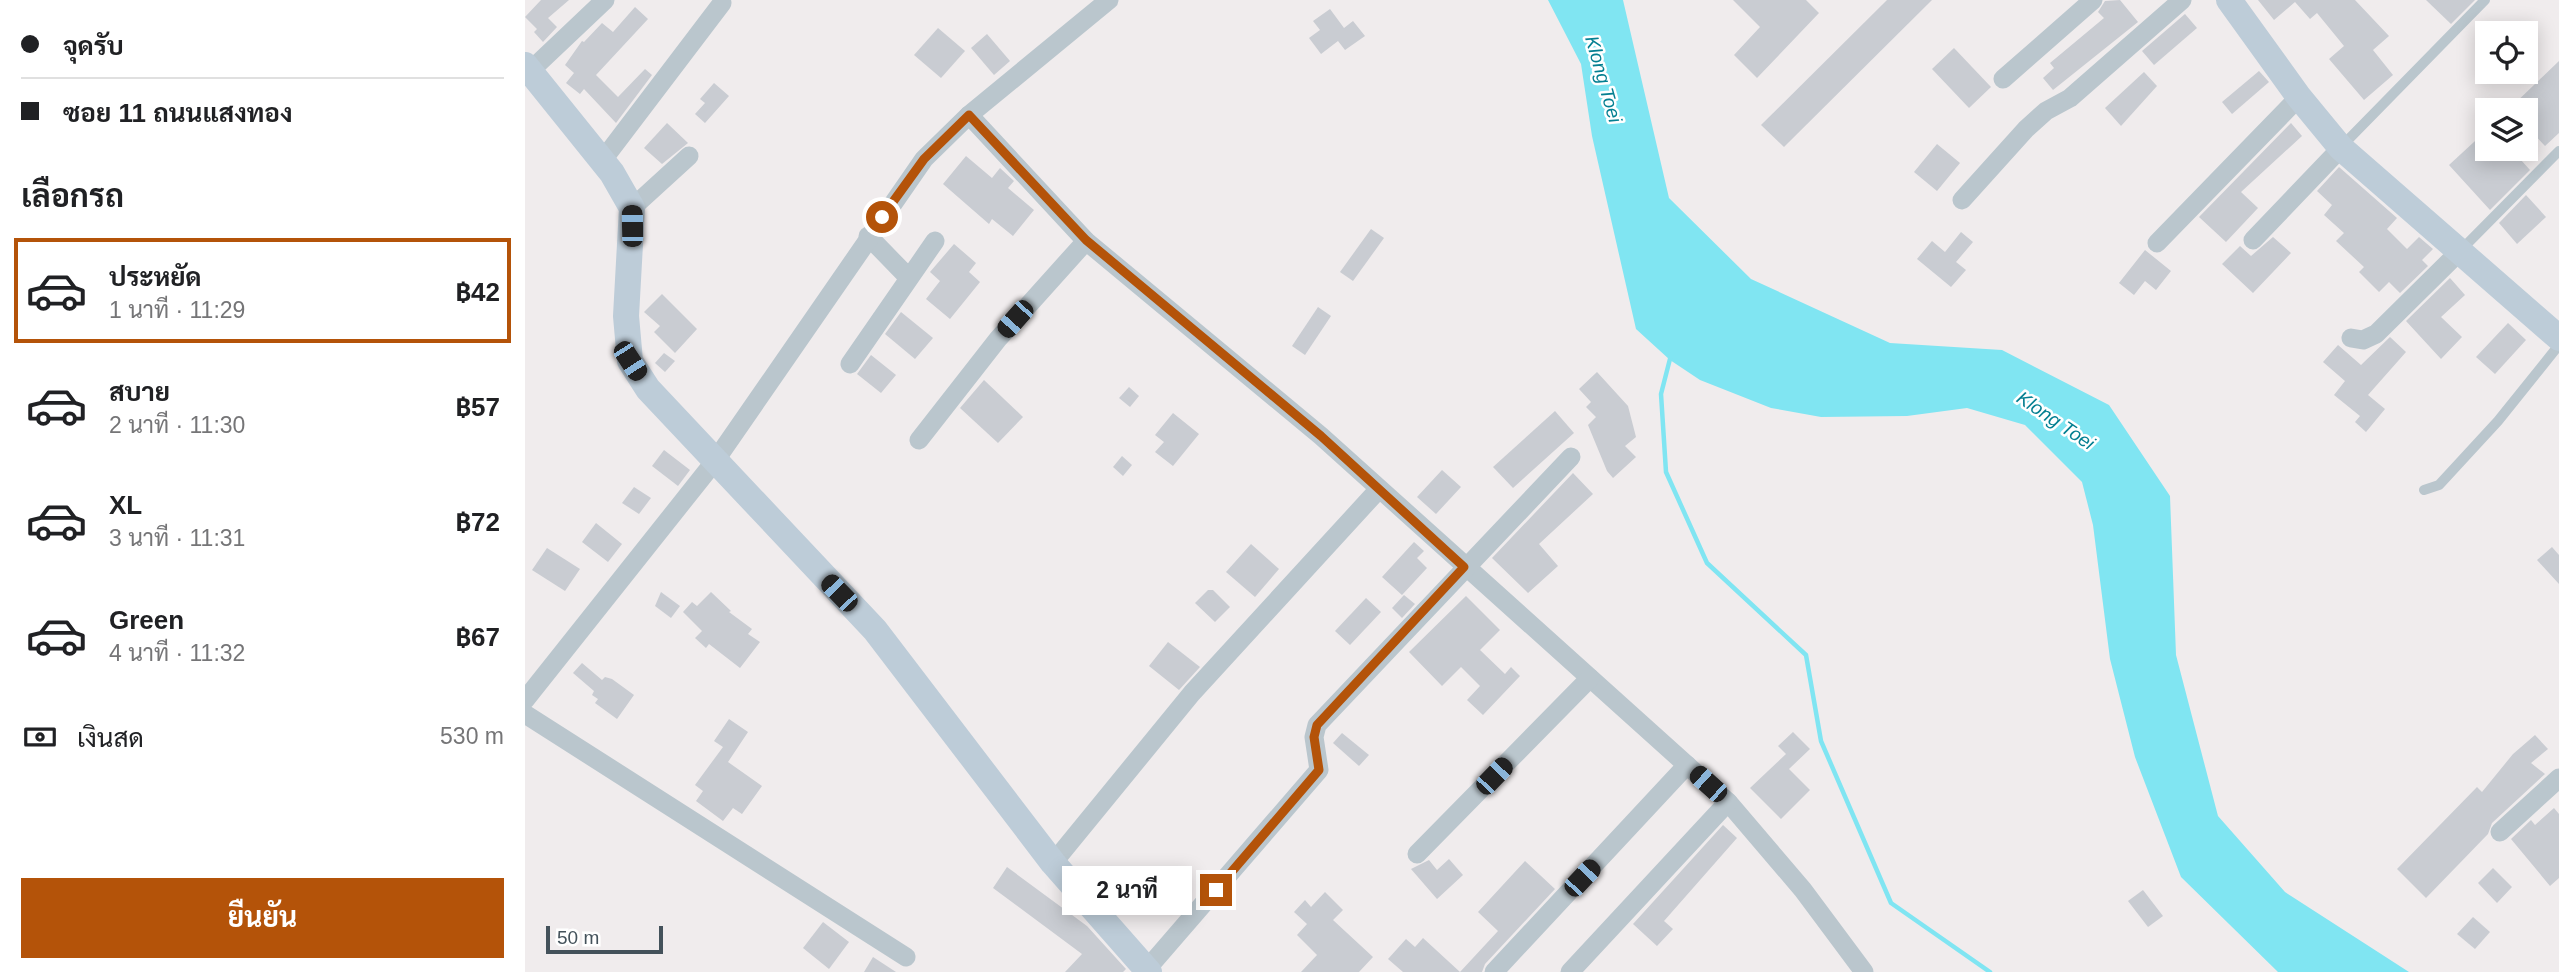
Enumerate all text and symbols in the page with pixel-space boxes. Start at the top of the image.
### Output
map controls [2475,21,2538,161]
button: locate [2475,21,2538,84]
text: จุดรับ [63,31,124,61]
water label: Klong Toei [1581,33,1626,126]
text: ซอย 11 ถนนแสงทอง [63,98,292,128]
button: layers [2475,98,2538,161]
text: เลือกรถ [21,178,124,214]
route start [866,201,898,233]
car [622,205,643,247]
icon: car [25,259,88,322]
text: ประหยัด [109,262,202,292]
text: ฿42 [455,277,500,307]
car [994,296,1037,342]
text: 1 นาที · 11:29 [109,297,245,323]
car [610,338,651,384]
icon: car [25,374,88,437]
text: สบาย [109,377,170,407]
water label: Klong Toei [2013,387,2099,454]
text: ฿57 [455,392,500,422]
text: 2 นาที · 11:30 [109,412,245,438]
icon: car [25,489,88,552]
text: XL [109,490,142,520]
text: ฿72 [455,507,500,537]
text: 3 นาที · 11:31 [109,525,245,551]
car [817,571,862,615]
icon: car [25,604,88,667]
text: Green [109,605,184,635]
text: ฿67 [455,622,500,652]
text: 4 นาที · 11:32 [109,640,245,666]
icon: cash [21,718,59,756]
text: เงินสด [77,723,144,753]
text: 530 m [440,723,504,749]
car [1472,754,1517,798]
car [1686,762,1731,806]
car [1560,855,1605,901]
callout: 2 นาที [1062,866,1191,914]
route end [1200,874,1232,906]
text: 2 นาที [1096,877,1158,903]
button: ยืนยัน [21,878,504,958]
scale bar [546,923,663,955]
text: 50 m [557,927,599,948]

